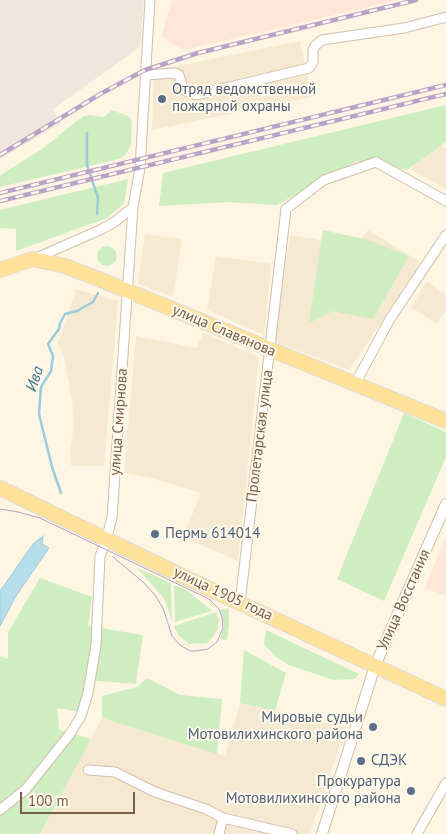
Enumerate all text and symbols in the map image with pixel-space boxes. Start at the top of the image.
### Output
place label: Отряд ведомственной пожарной охраны [172,81,316,116]
marker: Отряд ведомственной пожарной охраны [156,93,168,105]
street label: улица Славянова [169,301,279,361]
water label: Ива [22,364,48,394]
street label: улица Смирнова [106,368,132,476]
street label: Пролетарская улица [243,369,277,503]
place label: Пермь 614014 [165,525,260,543]
marker: Пермь 614014 [149,528,161,540]
street label: Улица Восстания [374,547,434,653]
street label: улица 1905 года [170,563,276,625]
place label: Мировые судьи Мотовилихинского района [188,709,363,744]
marker: Мировые судьи Мотовилихинского района [367,721,379,733]
place label: СДЭК [371,752,407,770]
marker: СДЭК [355,755,367,767]
place label: Прокуратура Мотовилихинского района [226,773,401,808]
scale bar [22,782,138,814]
marker: Прокуратура Мотовилихинского района [405,785,417,797]
text: 100 m [28,791,69,810]

